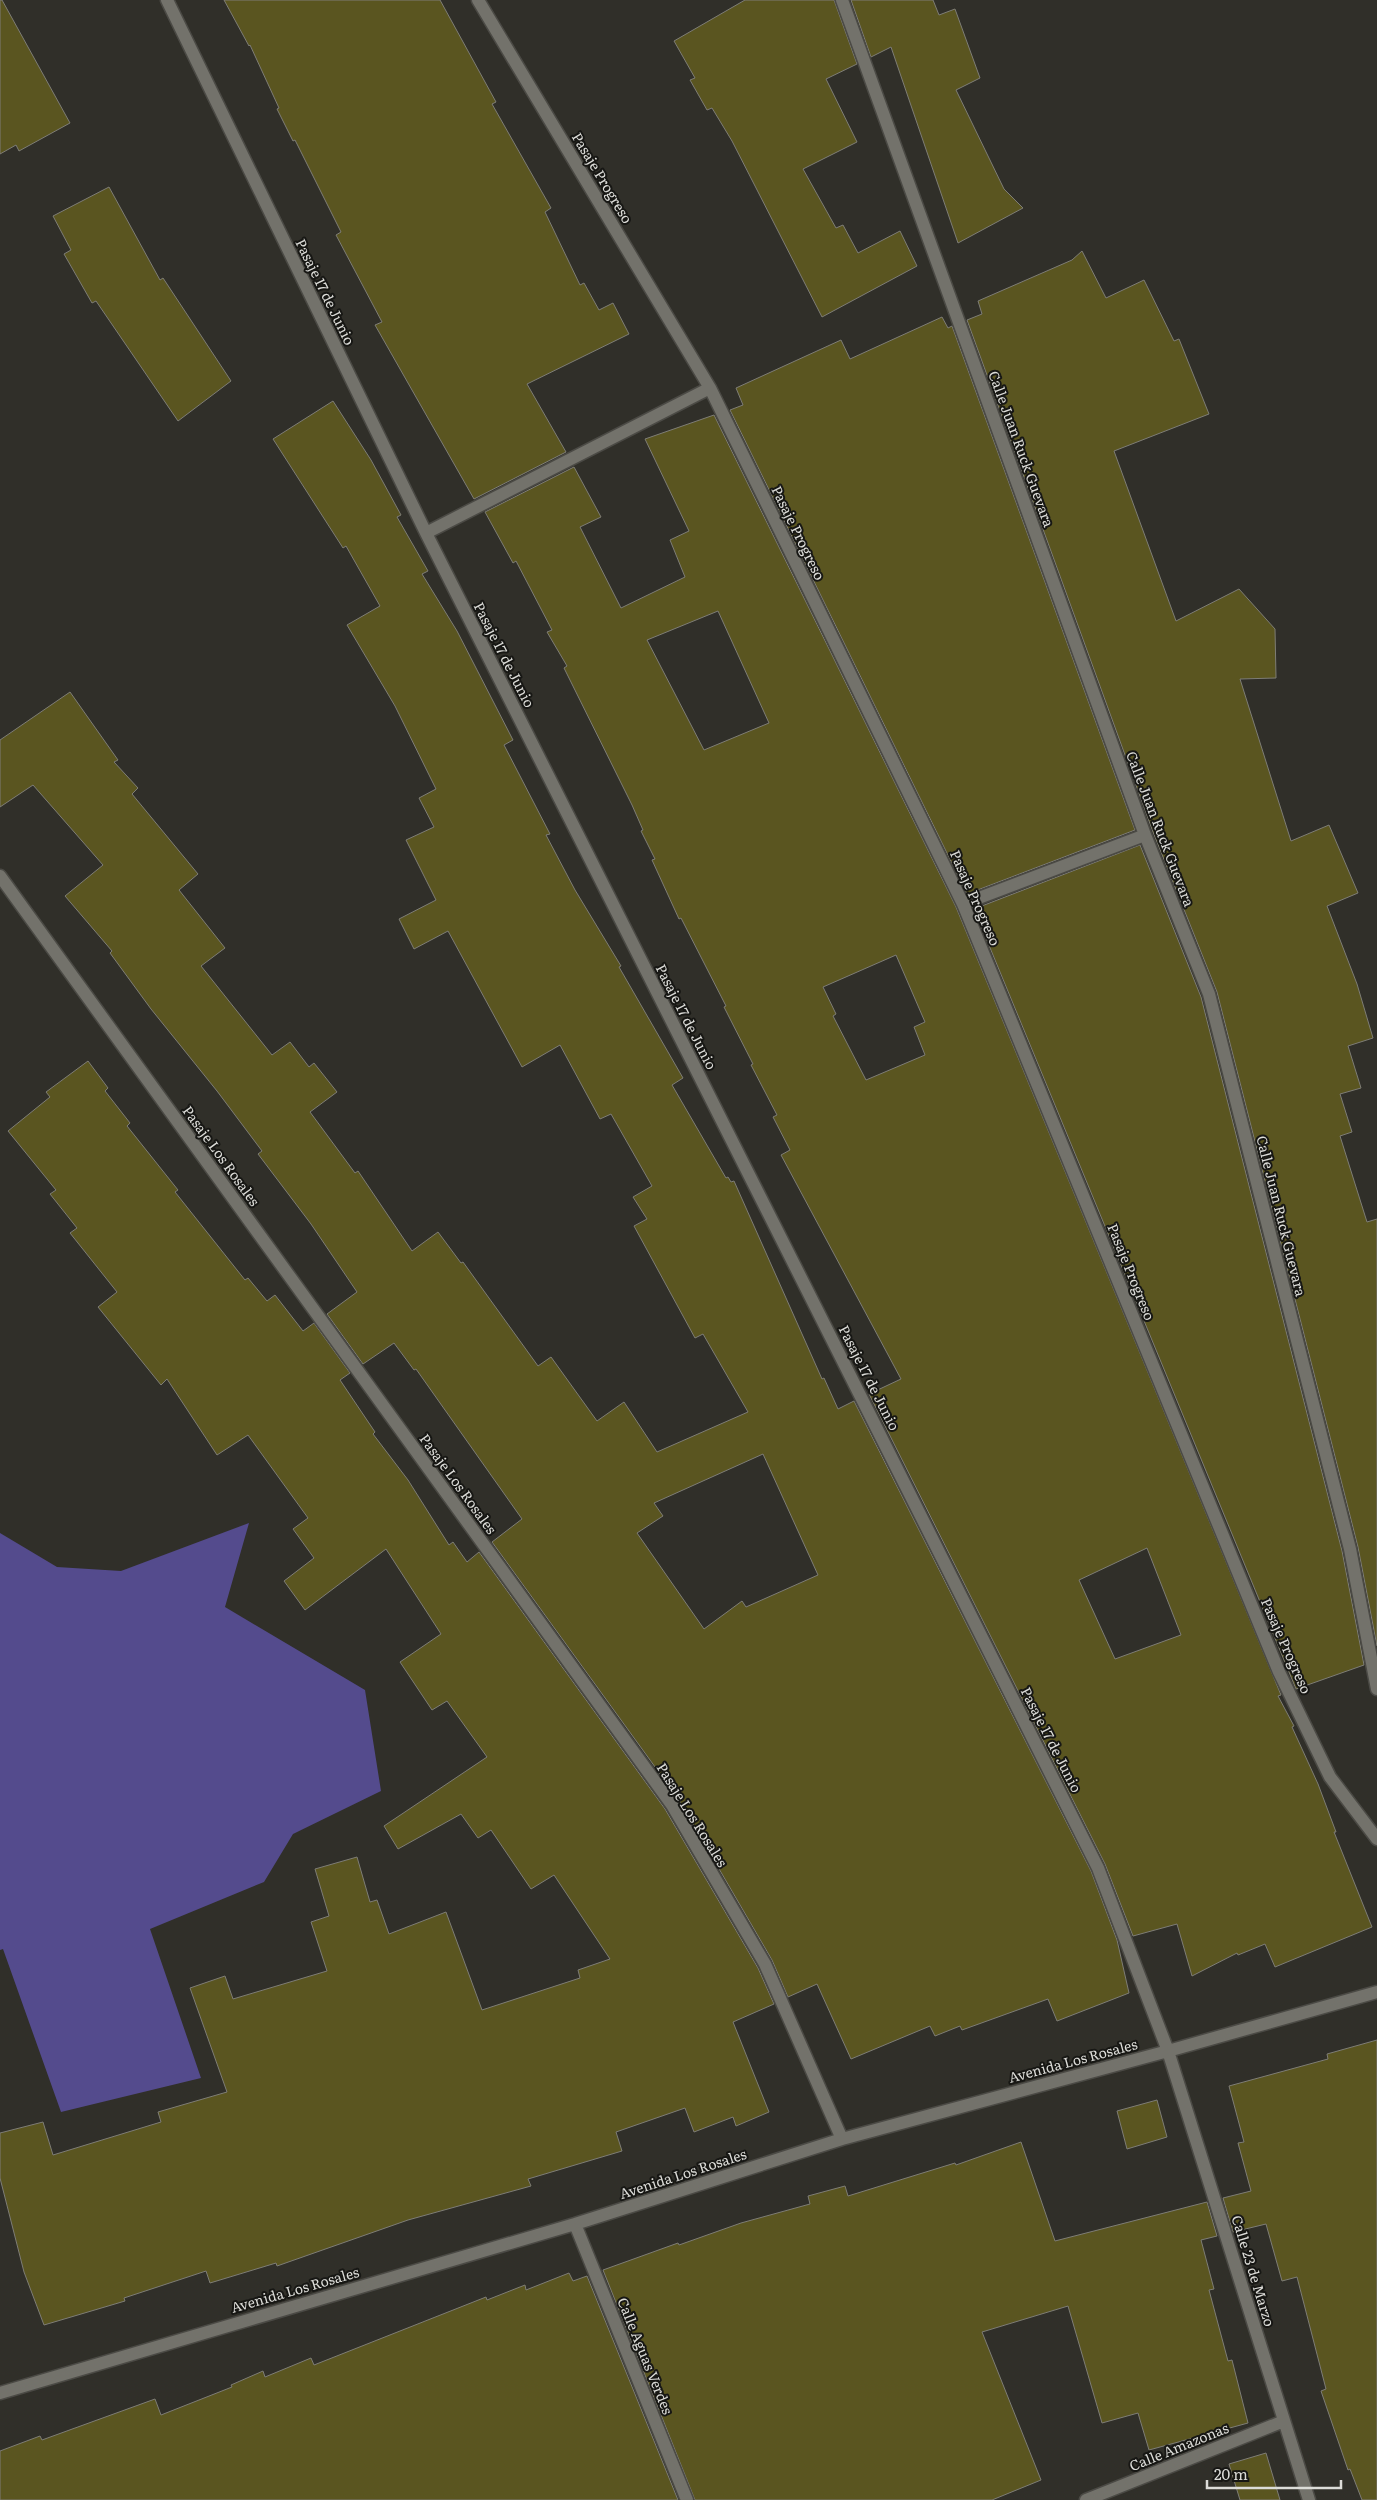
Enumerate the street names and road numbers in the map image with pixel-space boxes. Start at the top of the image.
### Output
street label: Pasaje Progreso [568,128,638,227]
street label: Pasaje 17 de Junio [291,235,360,348]
street label: Calle Juan Ruck Guevara [984,368,1060,530]
street label: Pasaje Progreso [767,482,830,583]
street label: Pasaje 17 de Junio [470,598,540,711]
street label: Calle Juan Ruck Guevara [1122,748,1200,910]
street label: Pasaje Progreso [946,847,1006,949]
street label: Pasaje 17 de Junio [652,960,722,1073]
street label: Pasaje Los Rosales [179,1101,265,1210]
street label: Calle Juan Ruck Guevara [1252,1133,1312,1299]
street label: Pasaje Progreso [1103,1220,1160,1323]
street label: Pasaje 17 de Junio [835,1321,905,1434]
street label: Pasaje Los Rosales [416,1429,502,1538]
street label: Pasaje Progreso [1257,1595,1317,1697]
street label: Pasaje 17 de Junio [1017,1683,1087,1796]
street label: Pasaje Los Rosales [653,1759,733,1870]
street label: Avenida Los Rosales [1006,2033,1139,2087]
street label: Avenida Los Rosales [617,2143,749,2203]
street label: Calle 23 de Marzo [1228,2213,1280,2329]
street label: Avenida Los Rosales [228,2261,361,2317]
street label: Calle Aguas Verdes [613,2294,678,2417]
street label: Calle Amazonas [1126,2417,1231,2475]

